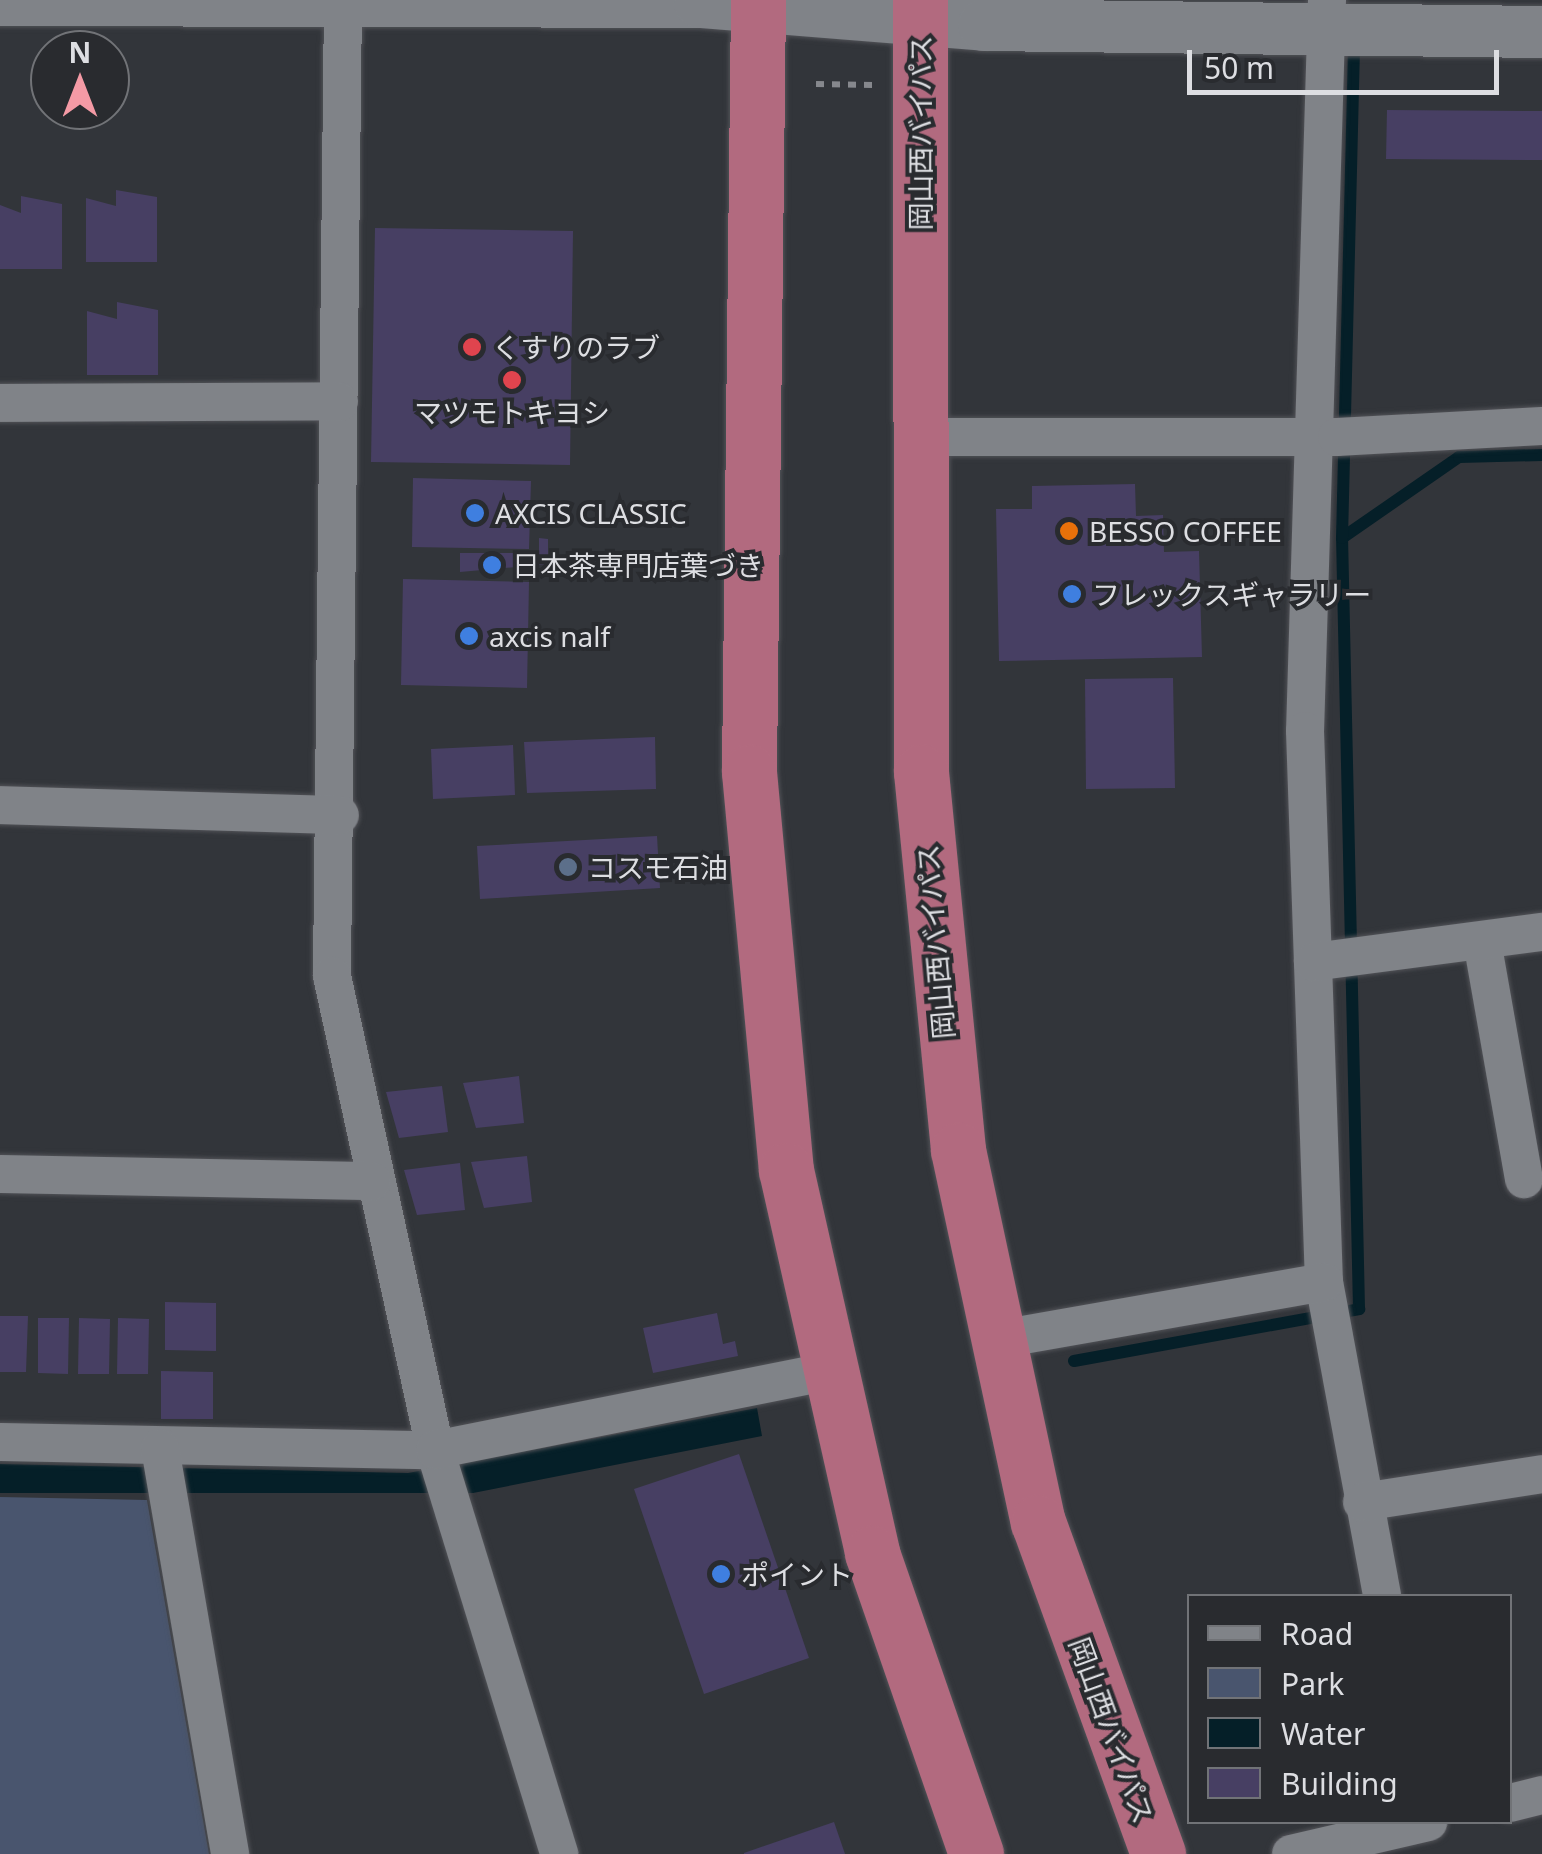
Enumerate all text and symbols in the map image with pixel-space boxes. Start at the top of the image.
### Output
north arrow [30,30,130,130]
scale bar [1192,30,1504,92]
text: N [69,33,91,71]
street label: 岡山西バイパス [903,35,937,231]
text: 50 m [1204,47,1274,88]
place label: くすりのラブ [492,330,660,364]
marker: くすりのラブ [461,336,483,358]
marker: マツモトキヨシ [501,369,523,391]
place label: マツモトキヨシ [414,395,610,429]
place label: AXCIS CLASSIC [495,496,687,530]
marker: AXCIS CLASSIC [464,502,486,524]
place label: BESSO COFFEE [1089,514,1282,548]
marker: BESSO COFFEE [1058,520,1080,542]
place label: 日本茶専門店葉づき [512,548,764,582]
marker: 日本茶専門店葉づき [481,554,503,576]
place label: フレックスギャラリー [1092,577,1372,611]
marker: フレックスギャラリー [1061,583,1083,605]
place label: axcis nalf [489,619,610,653]
marker: axcis nalf [458,625,480,647]
street label: 岡山西バイパス [910,843,960,1041]
place label: コスモ石油 [588,850,728,884]
marker: コスモ石油 [557,856,579,878]
place label: ポイント [741,1557,853,1591]
marker: ポイント [710,1563,732,1585]
legend [1187,1594,1512,1824]
text: Road [1281,1613,1353,1654]
street label: 岡山西バイパス [1063,1632,1161,1828]
text: Park [1281,1663,1344,1704]
text: Water [1281,1713,1365,1754]
text: Building [1281,1763,1398,1804]

